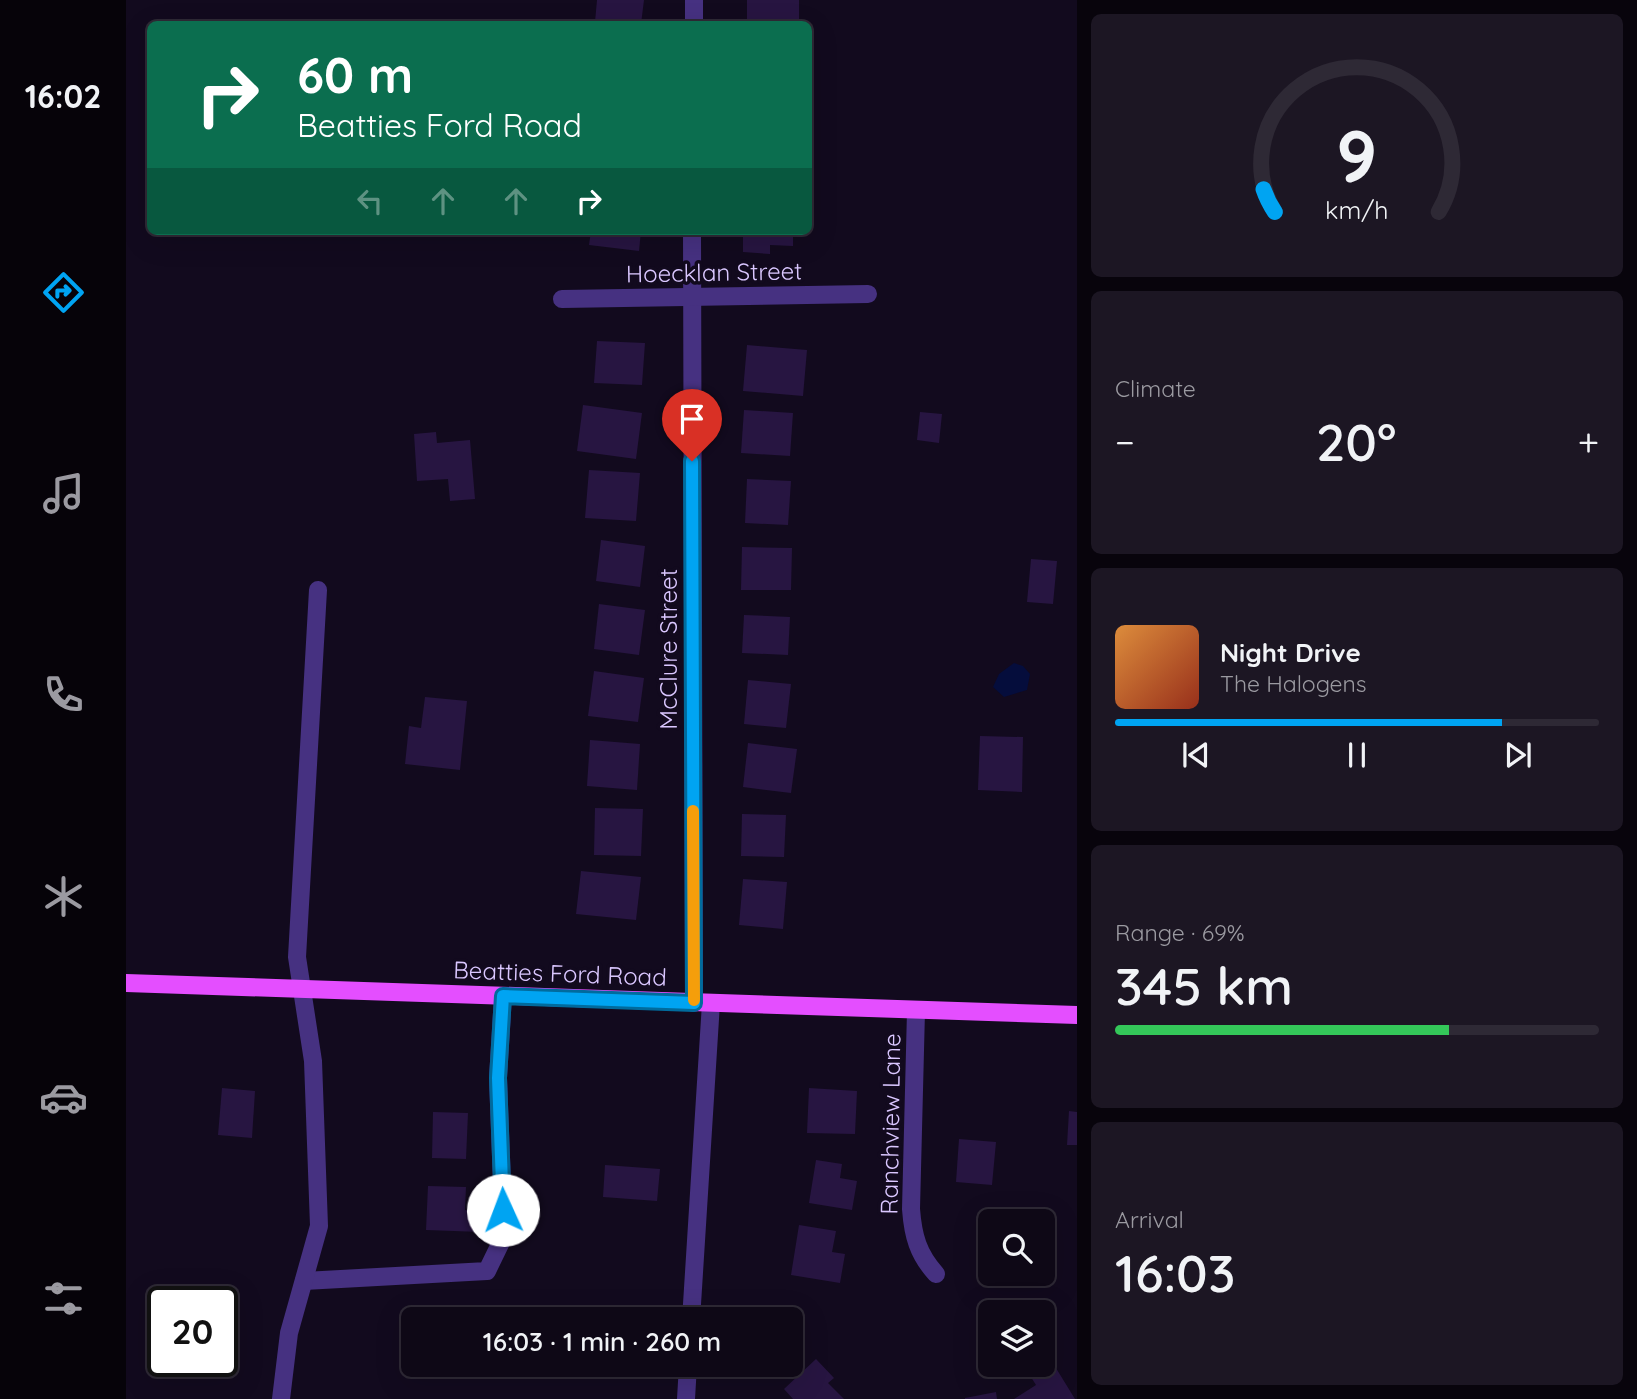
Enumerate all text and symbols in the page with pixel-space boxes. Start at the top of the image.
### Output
text: 60 m [297,44,413,105]
icon: right [182,49,273,140]
text: 16:02 [25,76,101,116]
text: Beatties Ford Road [297,105,582,145]
text: 9 [1336,109,1378,200]
icon: left [351,182,389,220]
icon: ahead [424,182,462,220]
icon: ahead [497,182,535,220]
icon: right [570,182,608,220]
text: km/h [1325,193,1389,224]
street label: Hoecklan Street [625,255,803,289]
icon: directions [39,268,88,317]
text: Climate [1115,374,1196,403]
pin [662,389,722,461]
icon: arrive [673,400,711,438]
text: 20° [1316,409,1396,474]
text: − [1115,418,1135,466]
text: + [1578,418,1599,466]
icon: music [39,469,88,518]
street label: McClure Street [653,568,683,730]
text: Night Drive [1220,636,1361,669]
text: The Halogens [1220,669,1367,698]
icon: phone [39,670,88,719]
icon: previous [1177,736,1215,774]
icon: pause [1338,736,1376,774]
icon: next [1499,736,1537,774]
icon: climate [39,872,88,921]
text: Range · 69% [1115,918,1245,947]
text: 345 km [1115,953,1293,1018]
street label: Beatties Ford Road [453,954,667,992]
street label: Ranchview Lane [873,1033,907,1215]
icon: car [39,1073,88,1122]
position arrow [466,1173,540,1247]
text: Arrival [1115,1205,1184,1234]
map controls [978,1209,1055,1377]
button: search [978,1209,1055,1286]
text: 16:03 [1115,1240,1235,1305]
icon: filters [39,1274,88,1323]
speed limit sign: 20 [147,1286,238,1377]
button: layers [978,1300,1055,1377]
text: 16:03 · 1 min · 260 m [483,1325,721,1358]

